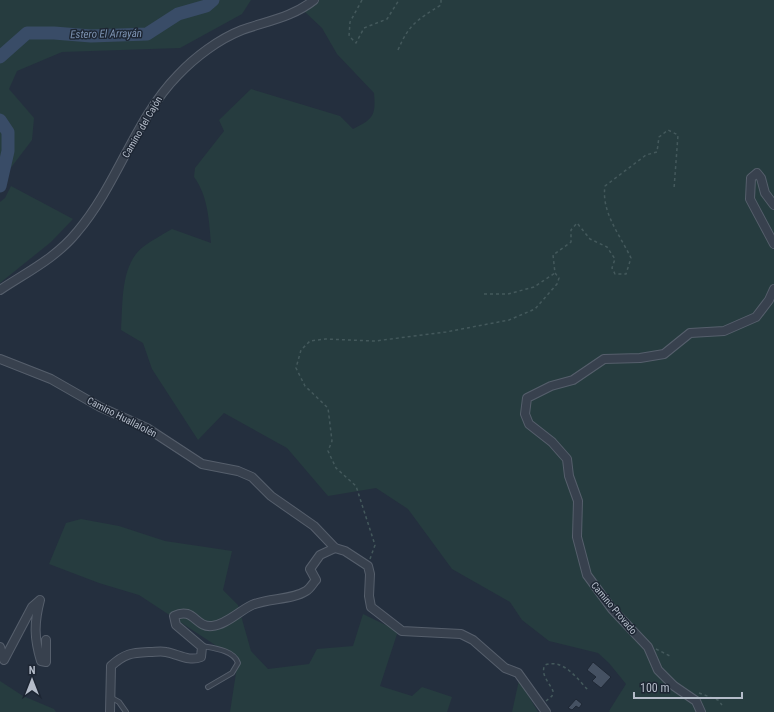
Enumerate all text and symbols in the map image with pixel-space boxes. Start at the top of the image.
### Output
water label: Estero El Arrayán [70,27,142,41]
street label: Camino del Cajón [120,94,164,160]
street label: Camino Huallalolén [85,395,159,439]
street label: Camino Provado [589,580,639,636]
north arrow [12,660,52,700]
text: N [29,664,36,677]
scale bar [634,674,742,700]
text: 100 m [640,681,670,695]

